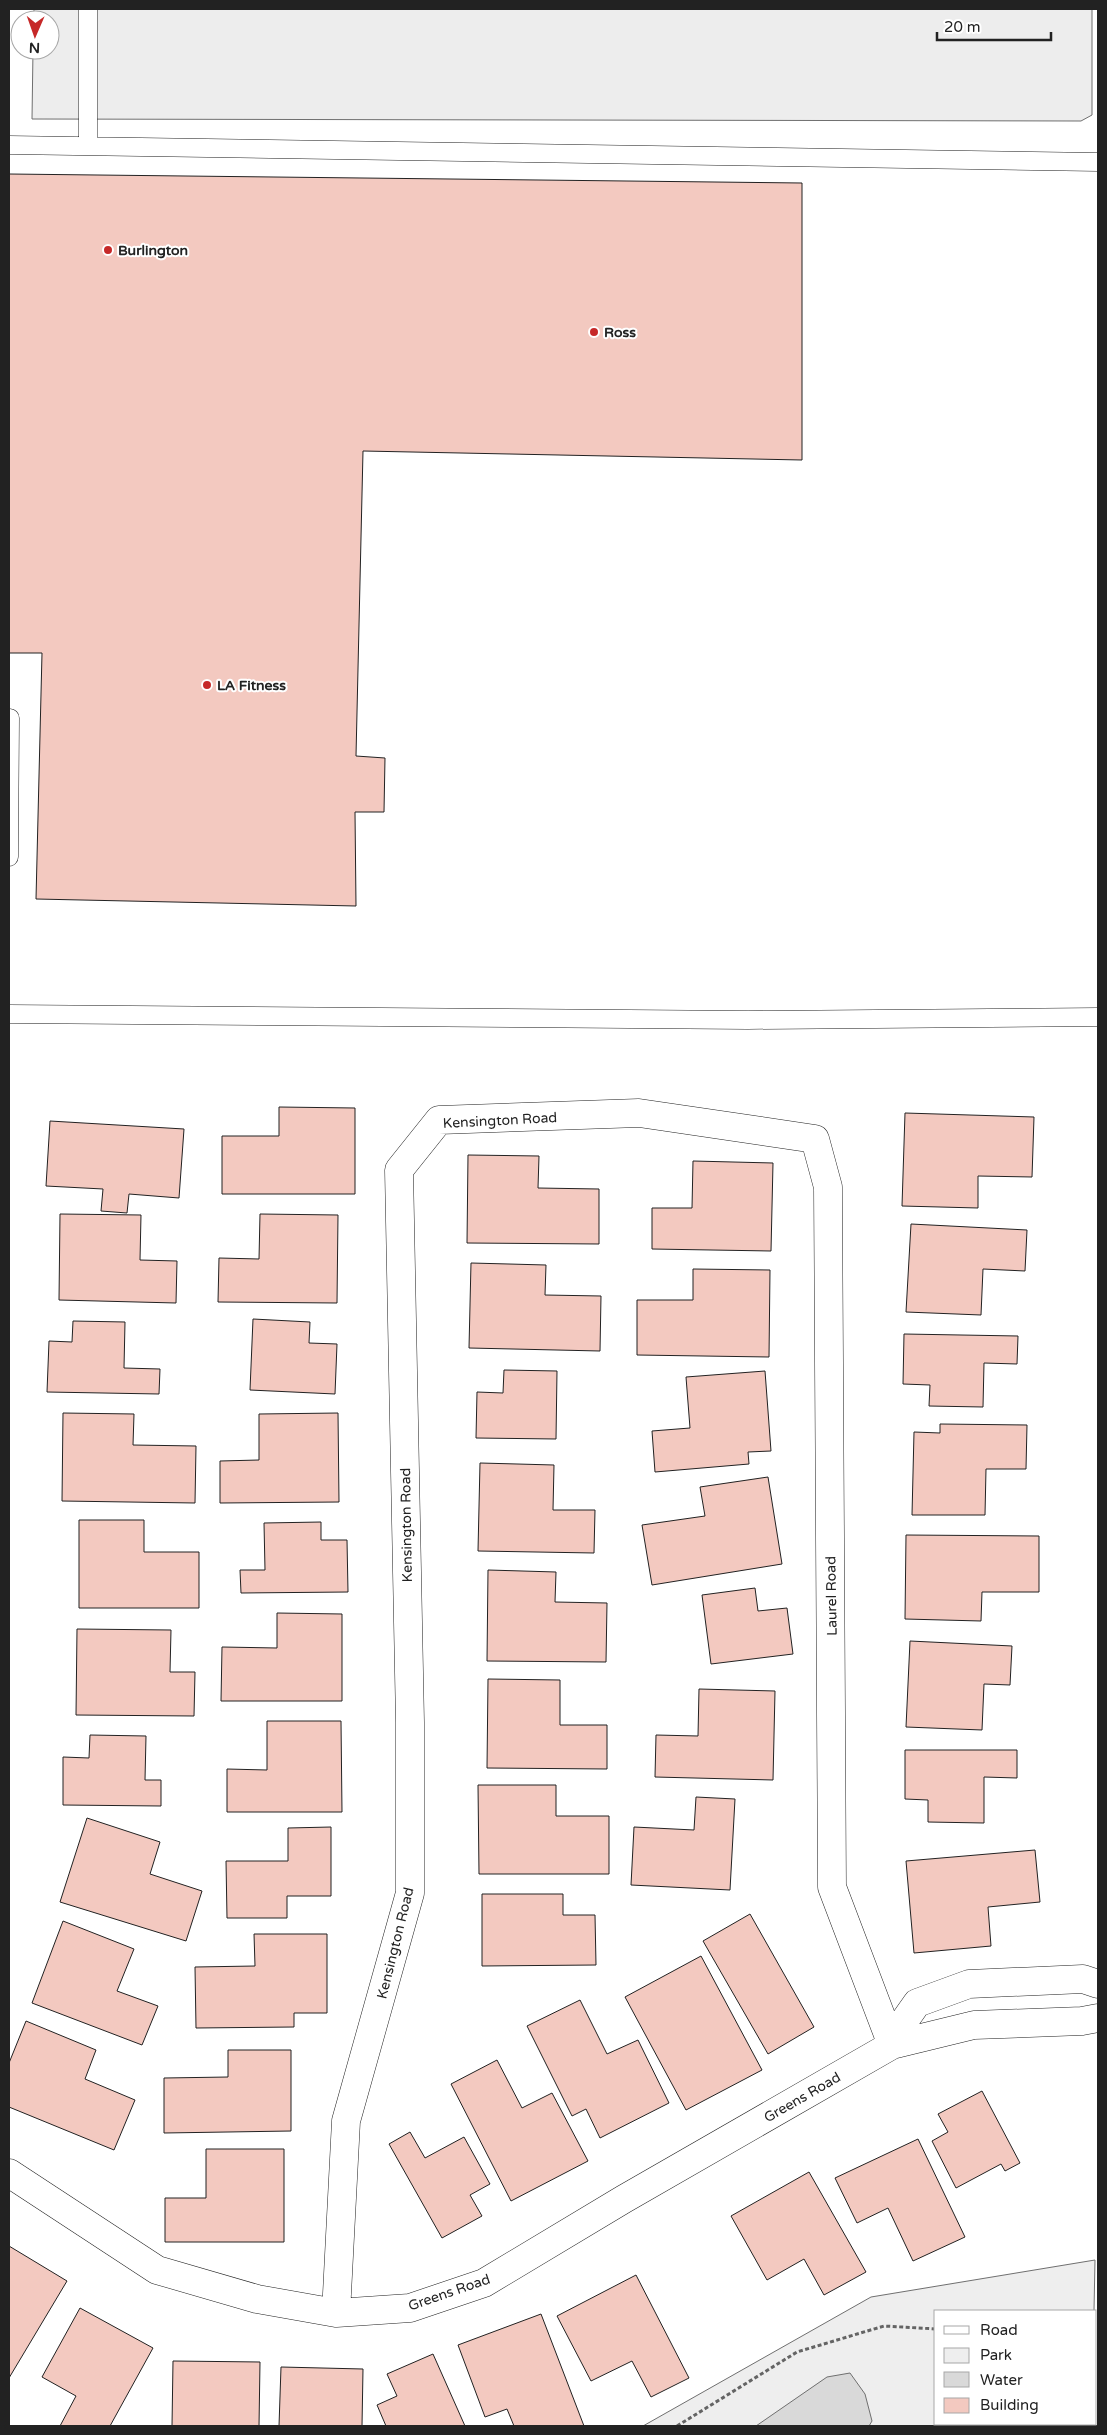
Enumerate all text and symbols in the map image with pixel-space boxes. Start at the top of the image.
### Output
north arrow [10,10,60,60]
scale bar [937,10,1051,42]
text: 20 m [944,18,981,36]
text: N [29,39,40,56]
place label: Burlington [118,242,188,259]
marker: Burlington [102,244,114,256]
place label: Ross [604,324,636,341]
marker: Ross [588,326,600,338]
place label: LA Fitness [217,677,286,694]
marker: LA Fitness [201,679,213,691]
street label: Kensington Road [442,1109,558,1132]
street label: Kensington Road [397,1468,416,1582]
street label: Laurel Road [822,1556,841,1636]
street label: Kensington Road [373,1886,418,2001]
street label: Greens Road [761,2069,844,2126]
street label: Greens Road [406,2270,492,2314]
legend [934,2310,1097,2425]
text: Road [980,2321,1018,2339]
text: Park [980,2346,1012,2364]
text: Water [980,2371,1023,2389]
text: Building [980,2396,1039,2414]

